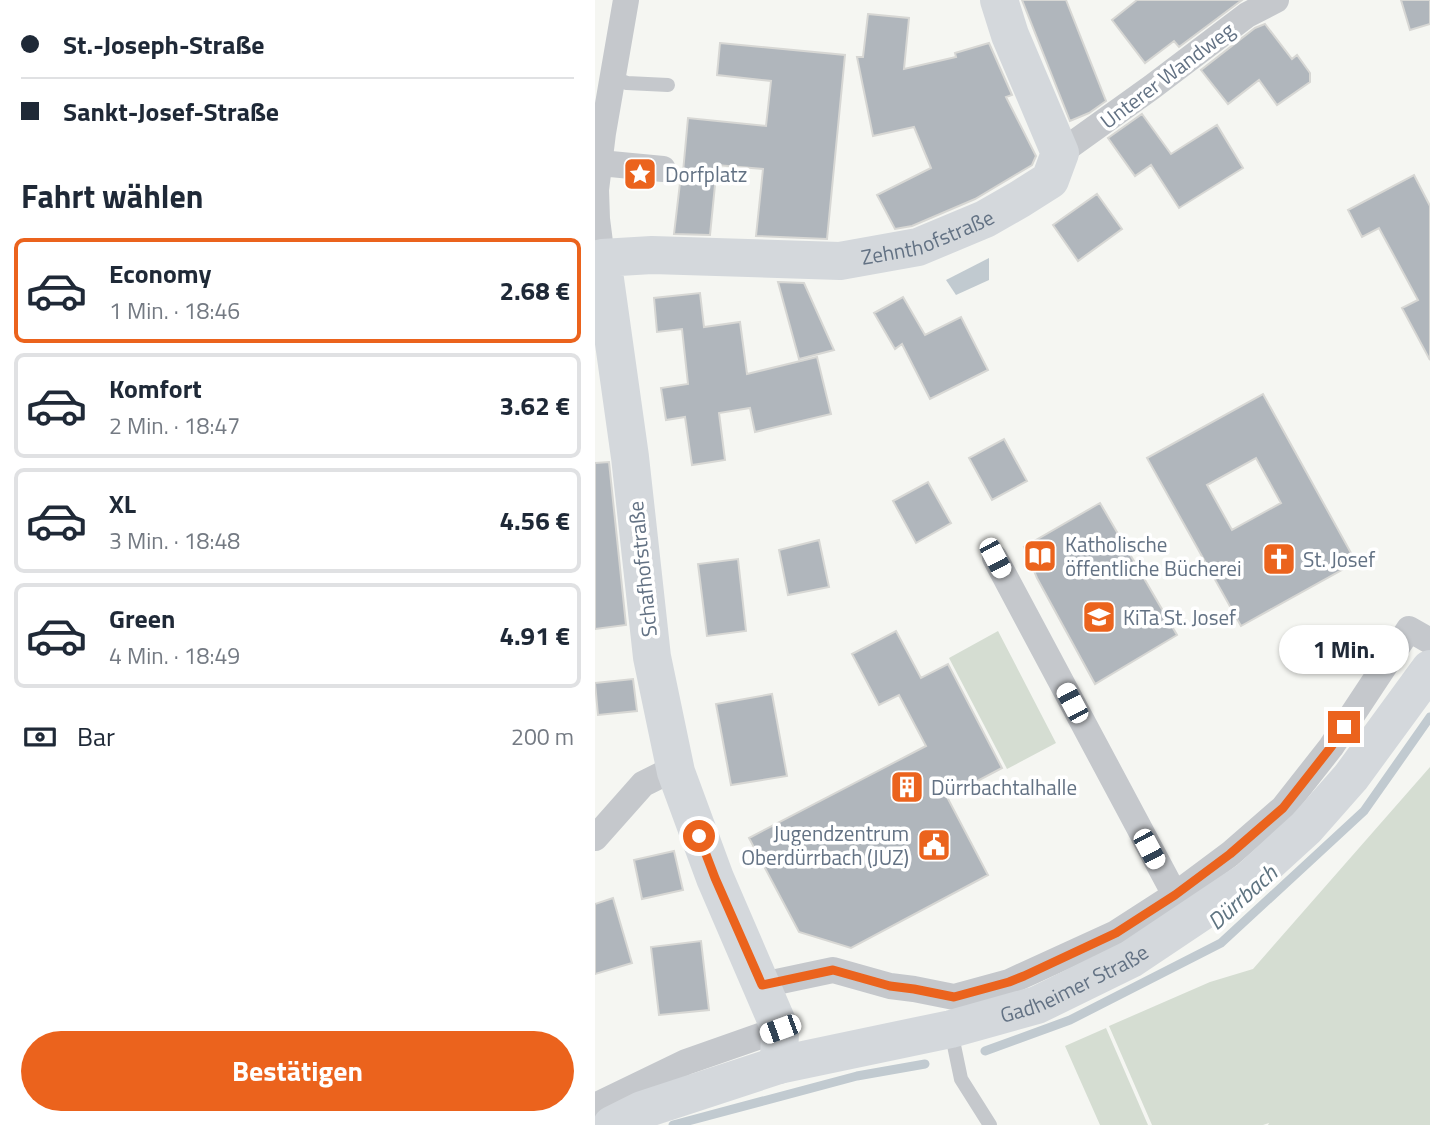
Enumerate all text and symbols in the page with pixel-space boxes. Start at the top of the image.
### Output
street label: Unterer Wandweg [1093,14,1241,136]
text: St.-Joseph-Straße [63,25,265,64]
text: Sankt-Josef-Straße [63,92,279,131]
place icon: Dorfplatz [621,155,659,193]
place label: Dorfplatz [665,158,747,190]
text: Fahrt wählen [21,172,204,220]
street label: Zehnthofstraße [858,201,1000,273]
text: Economy [109,254,211,293]
icon: car [25,259,88,322]
text: 2.68 € [499,271,570,310]
text: 1 Min. · 18:46 [109,293,240,328]
text: Komfort [109,369,202,408]
icon: car [25,374,88,437]
text: 3.62 € [499,386,570,425]
text: 2 Min. · 18:47 [109,408,240,443]
text: XL [109,484,136,523]
icon: car [25,489,88,552]
street label: Schafhofstraße [619,500,665,638]
text: 4.56 € [499,501,570,540]
text: 3 Min. · 18:48 [109,523,240,558]
place label: Katholische öffentliche Bücherei [1065,528,1241,584]
car [976,535,1015,581]
library icon: Katholische öffentliche Bücherei [1021,537,1059,575]
church icon: St. Josef [1260,540,1298,578]
place label: St. Josef [1303,543,1375,575]
school or university icon: KiTa St. Josef [1080,598,1118,636]
text: Green [109,599,175,638]
place label: KiTa St. Josef [1123,601,1236,633]
icon: car [25,604,88,667]
text: 4.91 € [499,616,570,655]
callout: 1 Min. [1279,626,1409,674]
text: 1 Min. [1313,632,1375,667]
text: 4 Min. · 18:49 [109,638,240,673]
car [1053,680,1092,726]
route end [1328,711,1360,743]
text: Bar [77,717,115,756]
icon: cash [21,718,59,756]
text: 200 m [511,719,574,754]
building icon: Dürrbachtalhalle [888,768,926,806]
place label: Dürrbachtalhalle [931,771,1077,803]
place label: Jugendzentrum Oberdürrbach (JUZ) [741,817,909,873]
route start [683,820,715,852]
public building icon: Jugendzentrum Oberdürrbach (JUZ) [915,826,953,864]
car [1130,826,1169,872]
water label: Dürrbach [1199,856,1285,938]
street label: Gadheimer Straße [996,936,1155,1031]
car [757,1012,804,1046]
button: Bestätigen [21,1031,574,1111]

